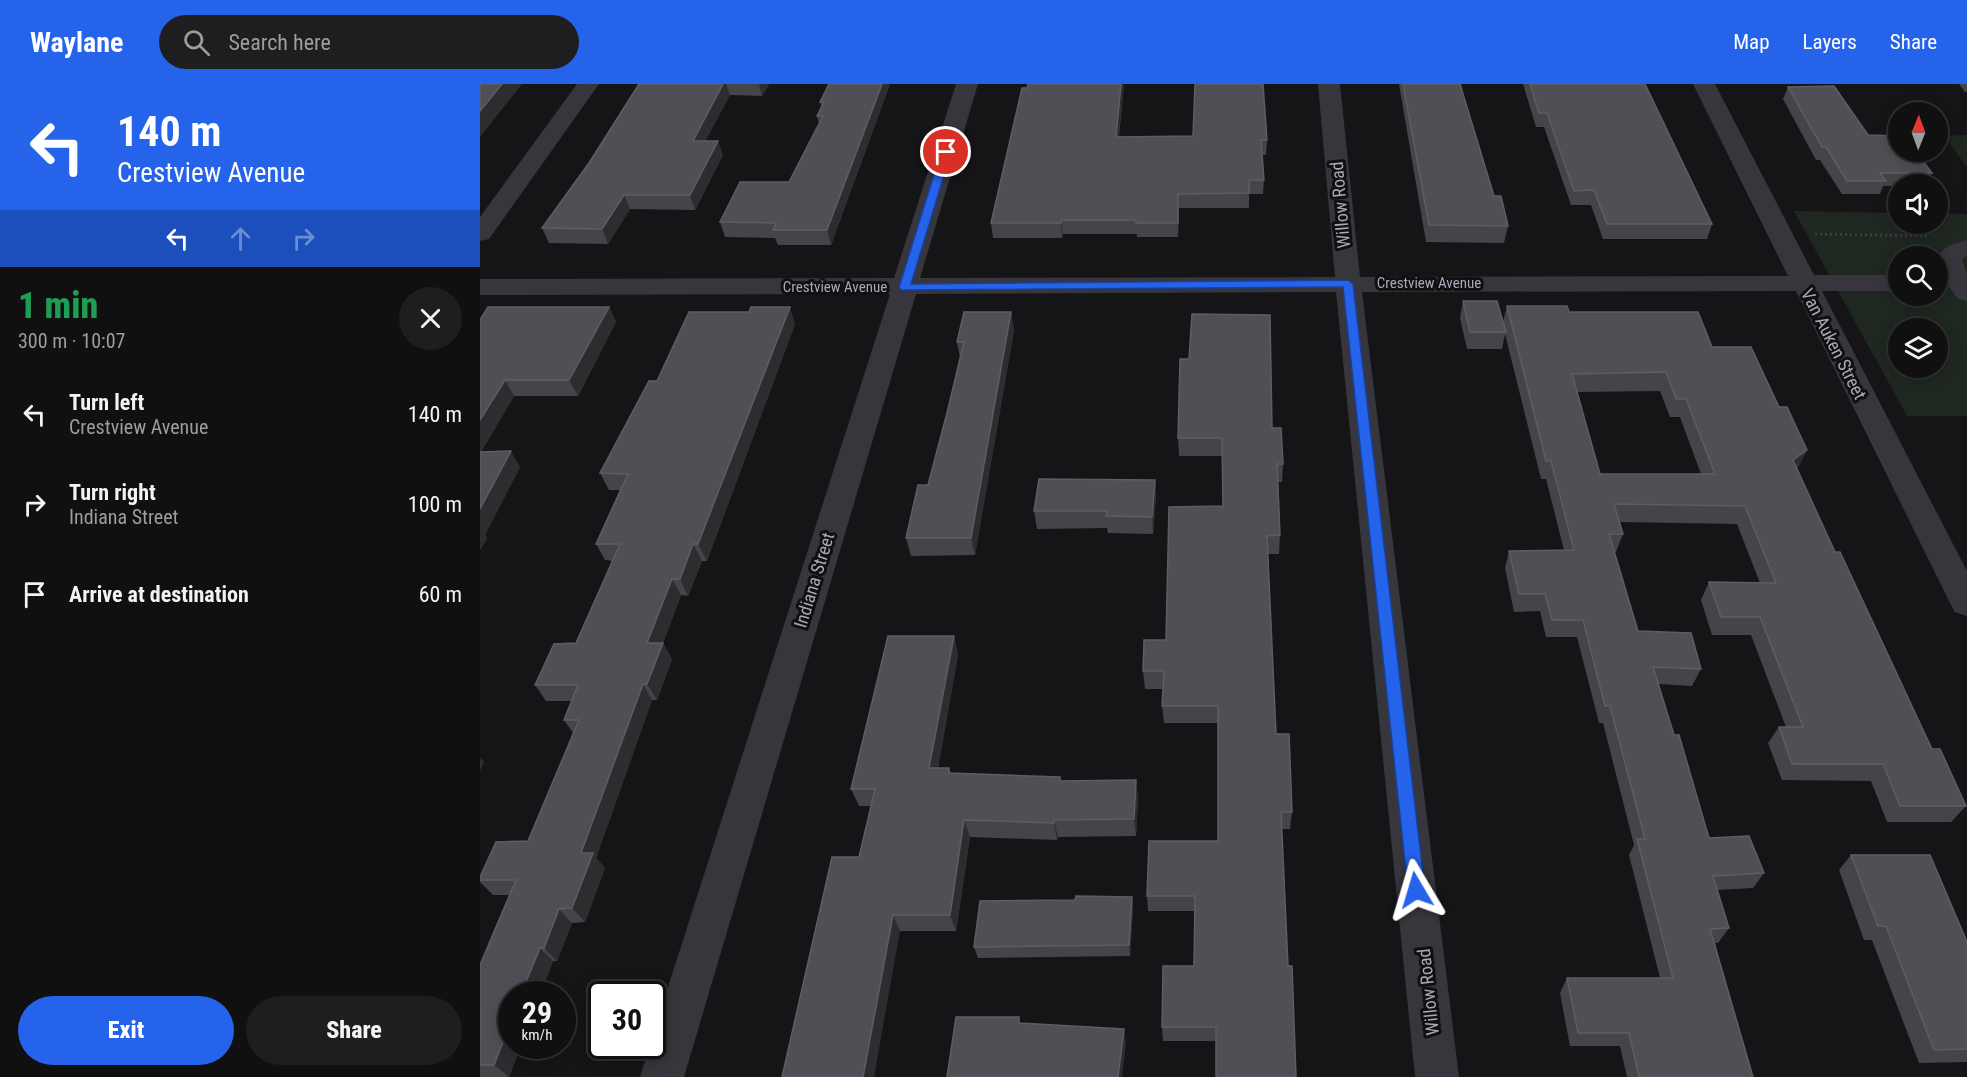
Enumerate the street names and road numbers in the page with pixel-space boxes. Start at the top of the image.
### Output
street label: Willow Road [1326,161,1354,249]
street label: Crestview Avenue [1377,274,1481,292]
street label: Crestview Avenue [783,278,887,296]
street label: Van Auken Street [1797,285,1871,403]
street label: Indiana Street [790,530,838,630]
street label: Willow Road [1413,948,1443,1036]

